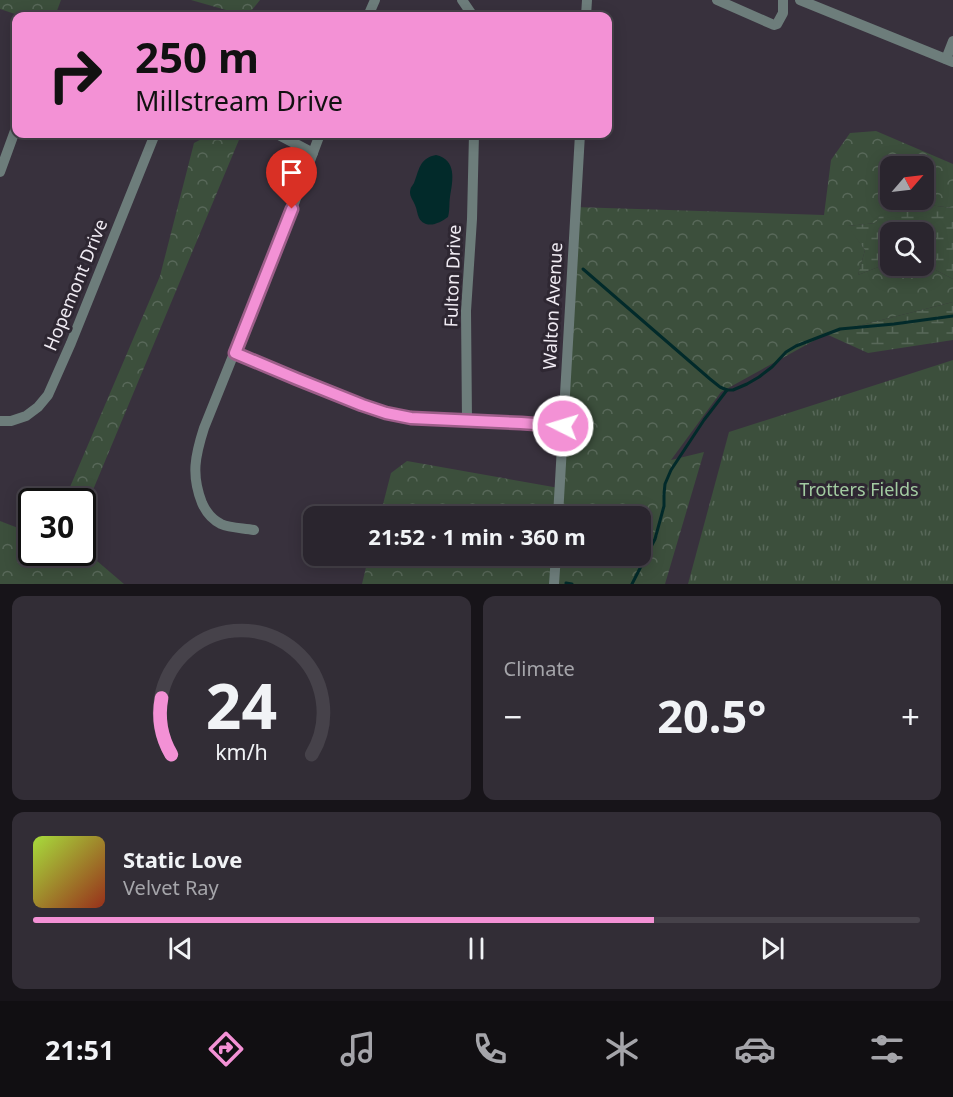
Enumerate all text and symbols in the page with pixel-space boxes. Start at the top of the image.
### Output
text: 250 m [135,28,259,85]
icon: right [36,36,114,114]
text: Millstream Drive [135,82,343,119]
pin [266,147,317,209]
icon: arrive [275,156,308,189]
north arrow [880,156,934,210]
map controls [880,156,934,276]
street label: Hopemont Drive [38,215,112,354]
button: search [880,222,934,276]
street label: Fulton Drive [438,224,466,328]
street label: Walton Avenue [537,242,567,370]
position arrow [531,394,595,458]
park label: Trotters Fields [799,477,919,501]
speed limit sign: 30 [18,488,96,566]
text: 21:52 · 1 min · 360 m [368,521,586,551]
text: Climate [504,655,575,682]
text: 24 [206,662,277,747]
text: 20.5° [657,685,766,746]
text: − [504,694,522,739]
text: + [901,694,920,739]
text: km/h [215,737,268,766]
text: Static Love [123,844,242,874]
text: Velvet Ray [123,874,219,901]
icon: previous [164,932,197,965]
icon: pause [460,932,493,965]
icon: next [756,932,789,965]
icon: directions [205,1028,247,1070]
icon: music [337,1028,379,1070]
icon: phone [469,1028,511,1070]
icon: climate [601,1028,643,1070]
icon: car [734,1028,776,1070]
icon: filters [866,1028,908,1070]
text: 21:51 [45,1031,114,1068]

